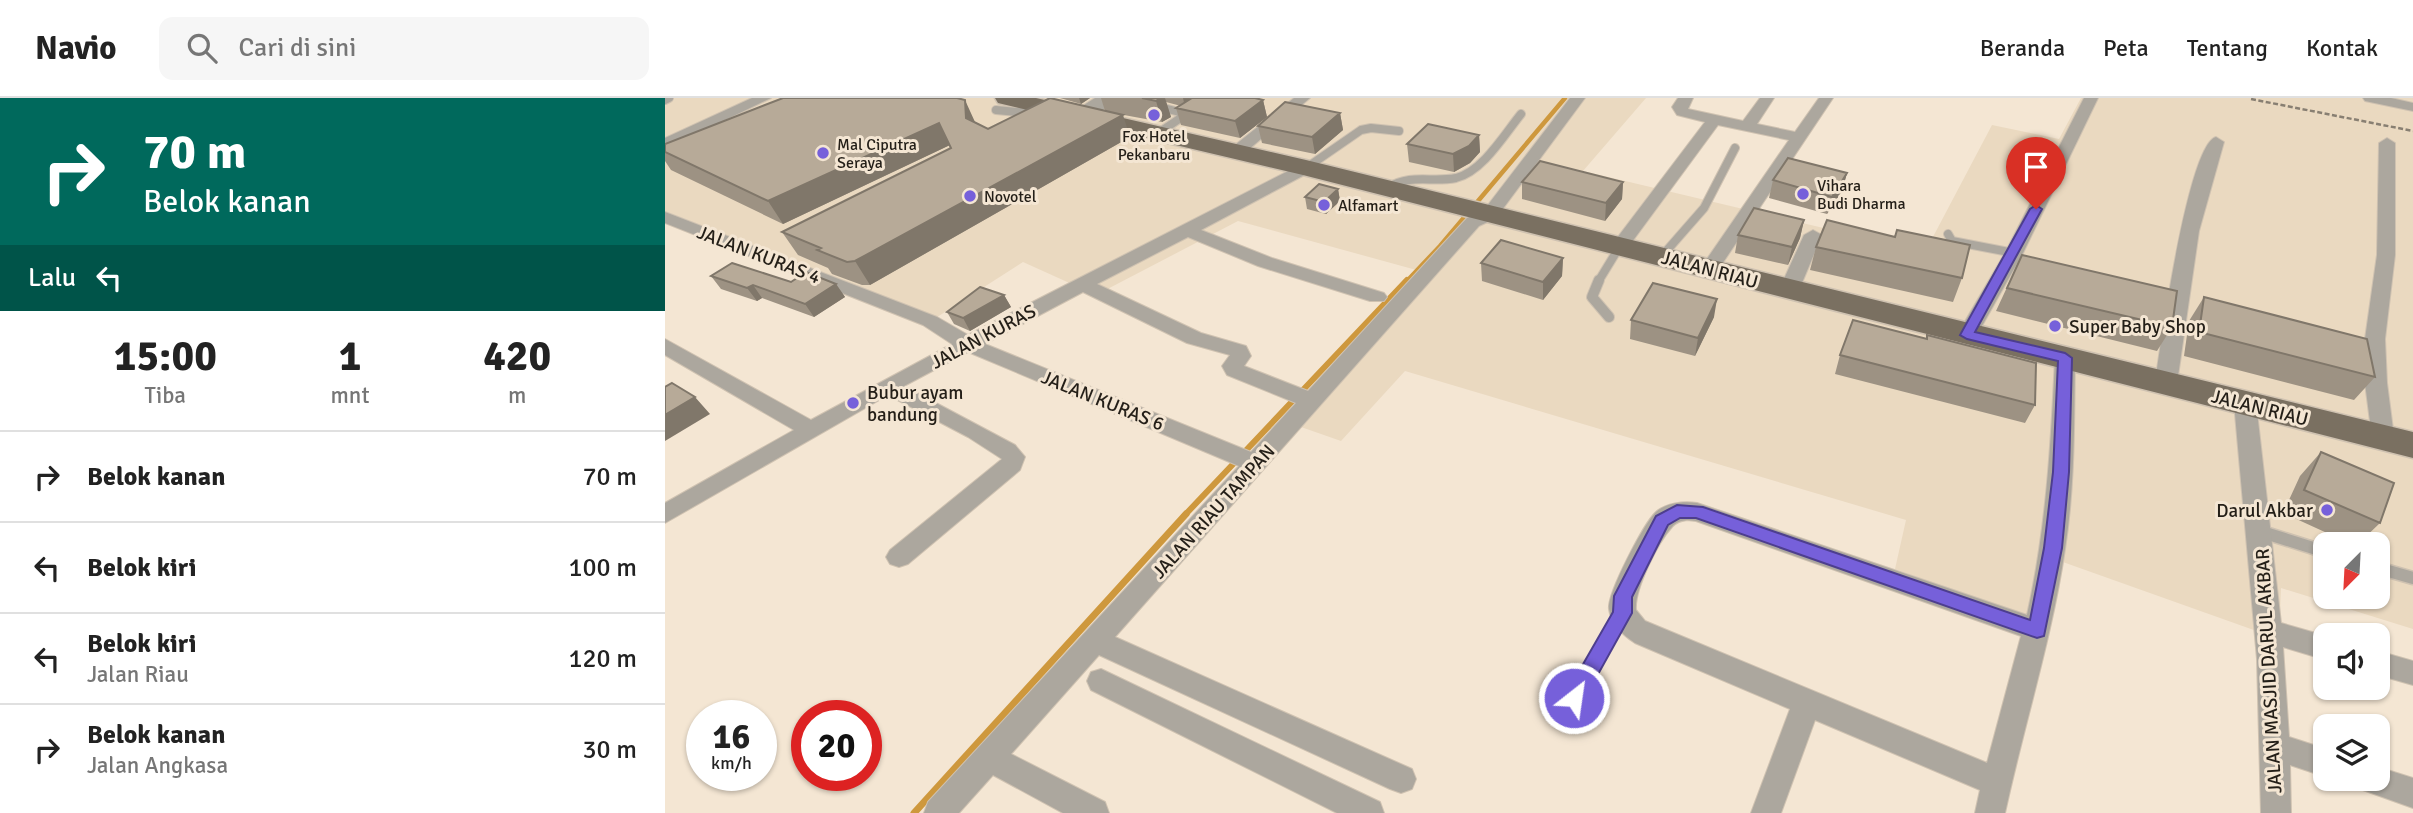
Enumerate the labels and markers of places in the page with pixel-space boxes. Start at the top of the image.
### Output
marker: Fox Hotel Pekanbaru [1146,107,1162,123]
place label: Fox Hotel Pekanbaru [1118,127,1190,165]
place label: Mal Ciputra Seraya [837,135,917,173]
pin [2006,137,2066,209]
marker: Mal Ciputra Seraya [815,145,831,161]
place label: Vihara Budi Dharma [1817,176,1906,214]
marker: Vihara Budi Dharma [1795,186,1811,202]
place label: Novotel [984,187,1037,207]
marker: Novotel [962,188,978,204]
place label: Alfamart [1338,196,1399,216]
marker: Alfamart [1316,197,1332,213]
place label: Super Baby Shop [2069,315,2206,339]
marker: Super Baby Shop [2047,318,2063,334]
place label: Bubur ayam bandung [867,381,963,427]
marker: Bubur ayam bandung [845,395,861,411]
place label: Darul Akbar [2216,499,2313,523]
marker: Darul Akbar [2319,502,2335,518]

